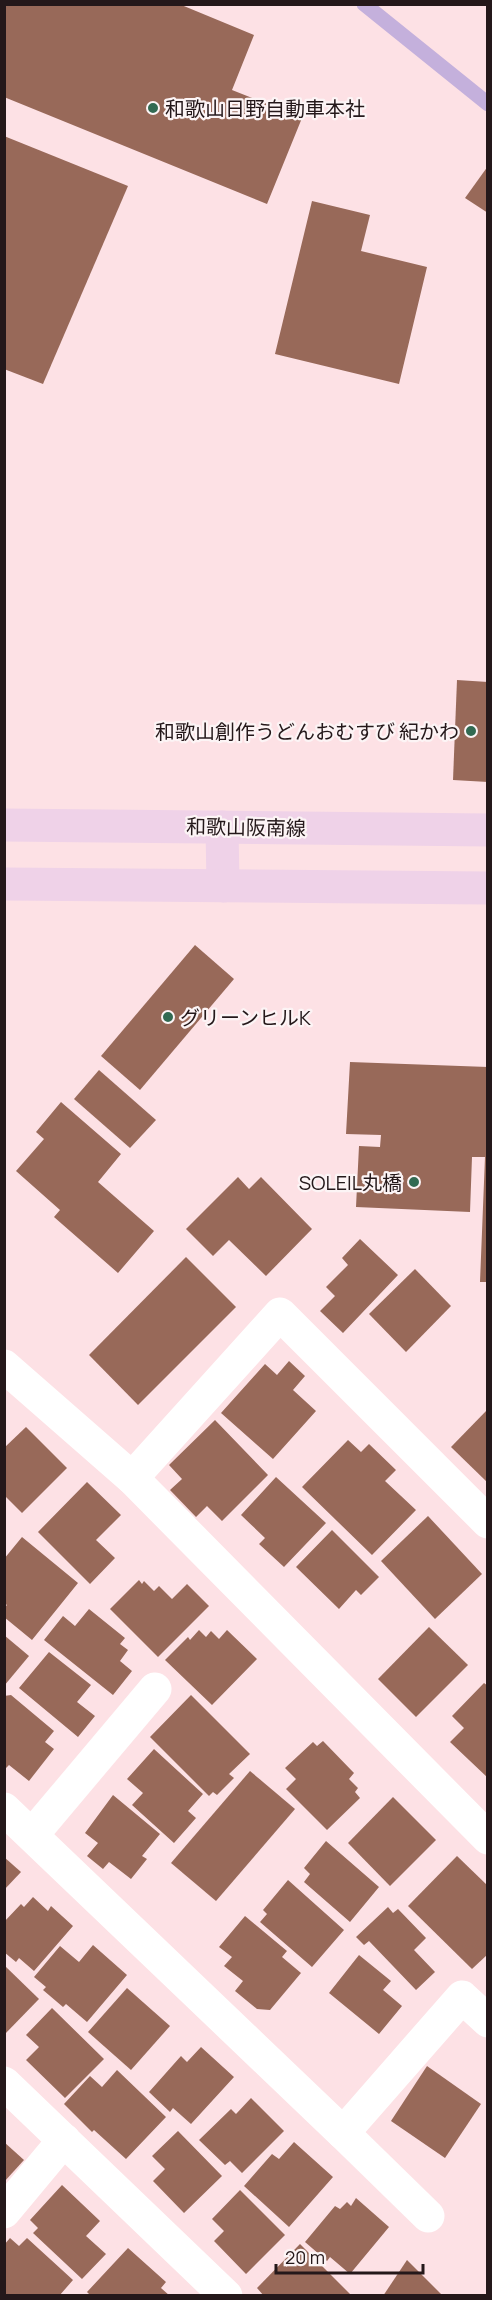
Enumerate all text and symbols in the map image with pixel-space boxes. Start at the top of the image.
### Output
place label: 和歌山日野自動車本社 [165,95,365,122]
marker: 和歌山日野自動車本社 [146,101,160,115]
place label: 和歌山創作うどんおむすび 紀かわ [155,718,459,745]
marker: 和歌山創作うどんおむすび 紀かわ [464,724,478,738]
street label: 和歌山阪南線 [186,812,306,842]
place label: グリーンヒルK [180,1004,311,1031]
marker: グリーンヒルK [161,1010,175,1024]
place label: SOLEIL丸橋 [299,1169,402,1196]
marker: SOLEIL丸橋 [407,1175,421,1189]
scale bar [276,2237,423,2275]
text: 20 m [285,2245,325,2269]

